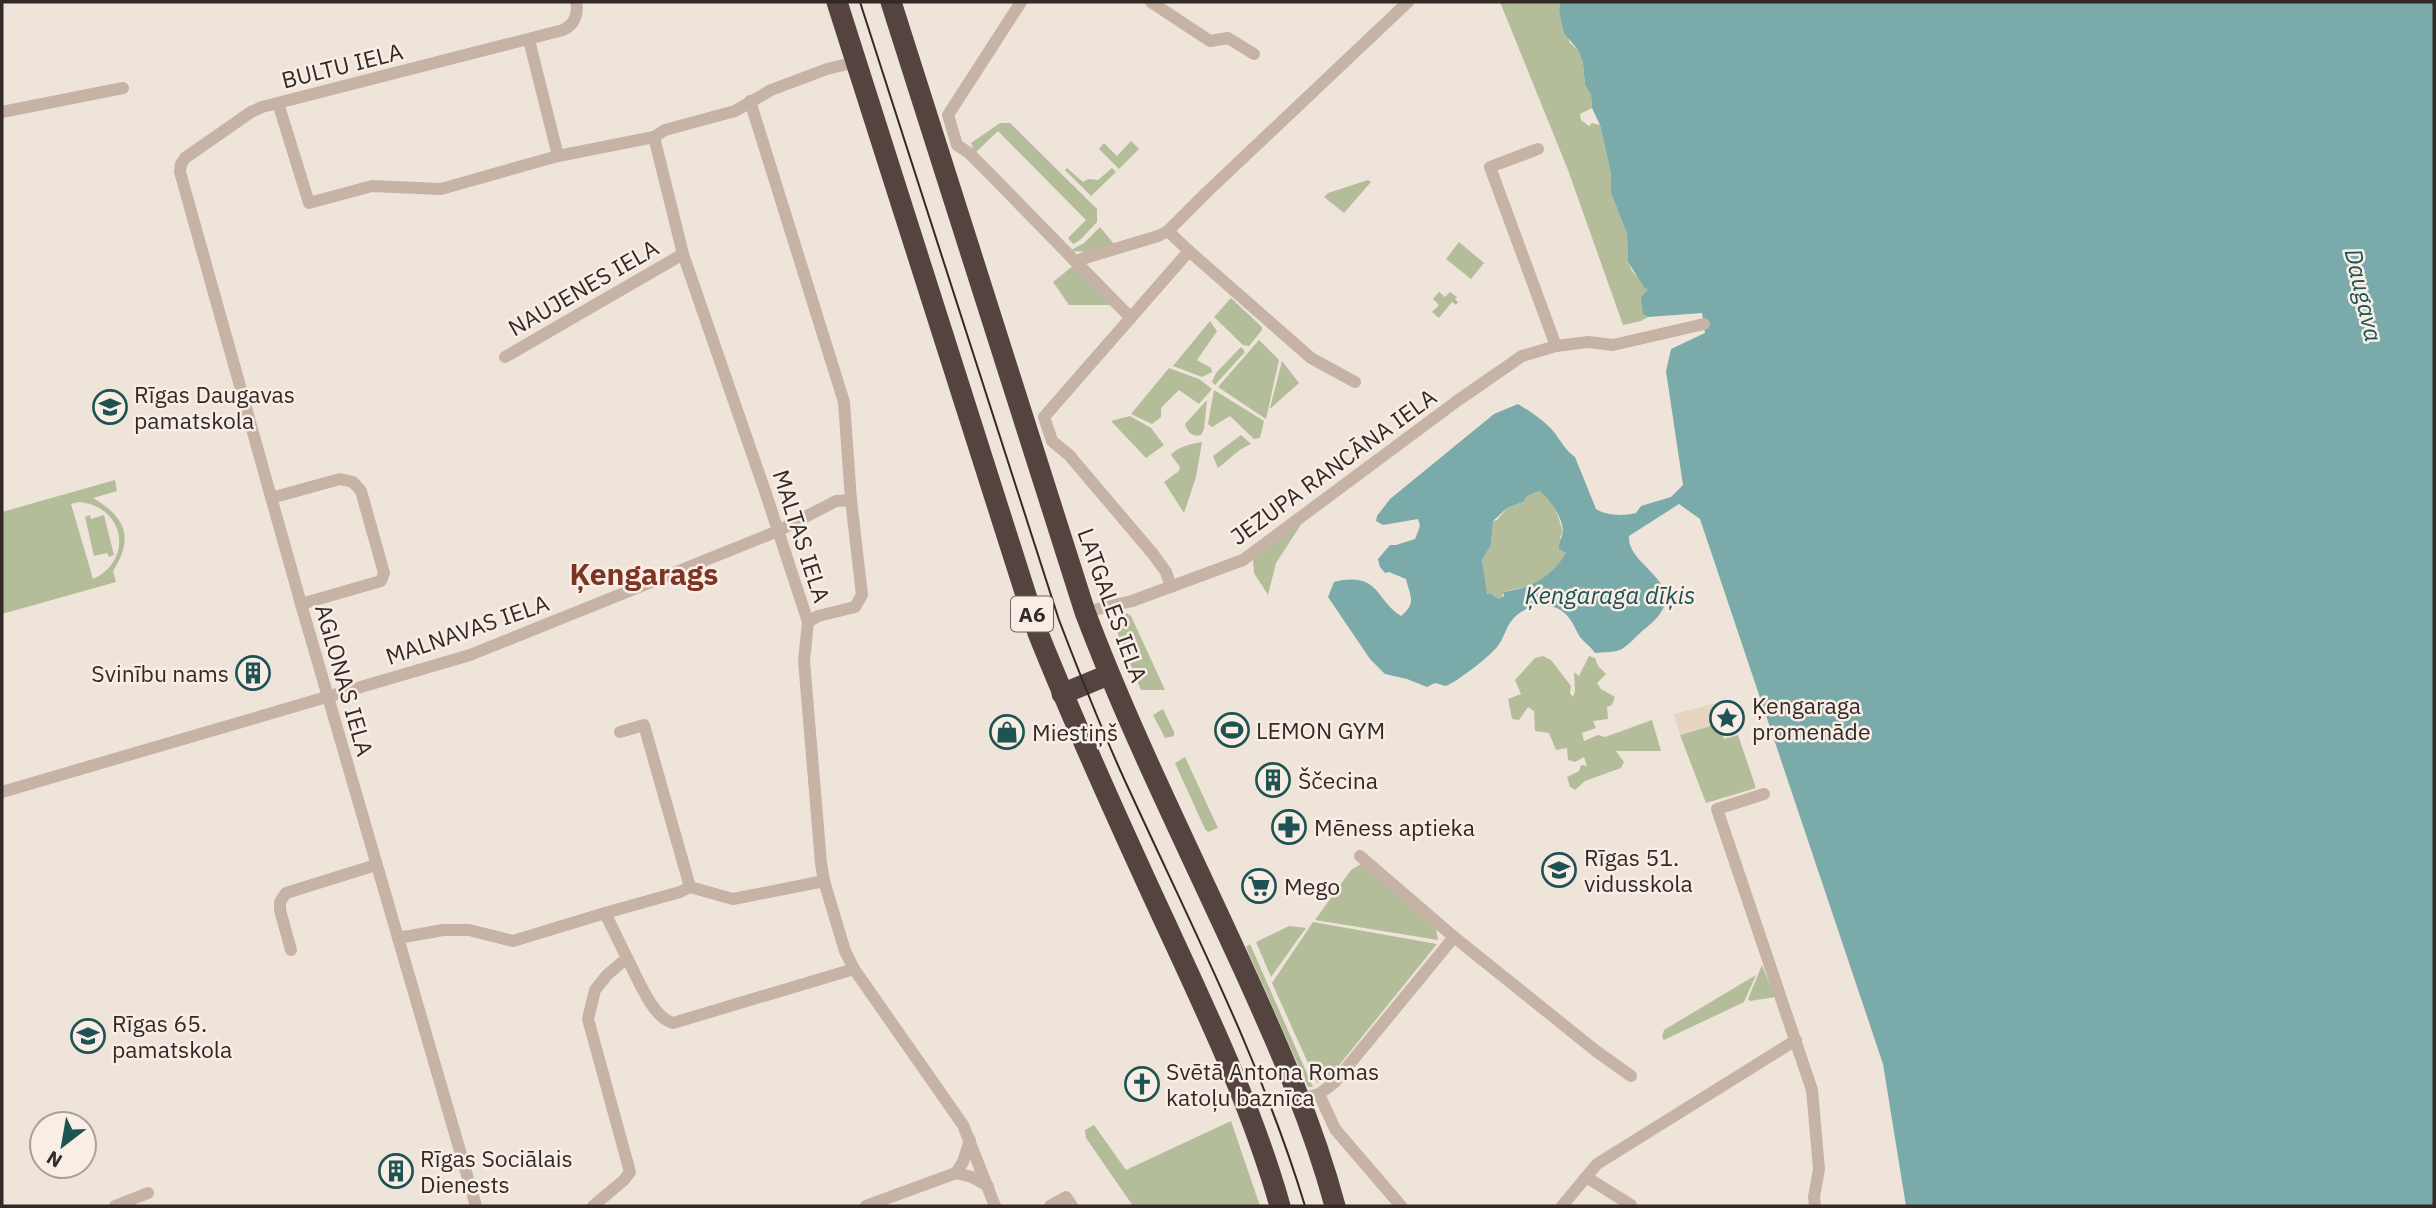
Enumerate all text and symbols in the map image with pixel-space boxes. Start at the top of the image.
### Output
street label: BULTU IELA [278,35,406,95]
street label: NAUJENES IELA [502,232,664,342]
water label: Daugava [2338,245,2390,345]
place label: Rīgas Daugavas pamatskola [134,379,295,435]
street label: JEZUPA RANCĀNA IELA [1224,381,1442,551]
school or university icon: Rīgas Daugavas pamatskola [91,388,129,426]
street label: MALTAS IELA [766,466,838,606]
street label: LATGALES IELA [1071,524,1155,686]
district label: Ķengarags [570,554,718,593]
water label: Ķengaraga dīķis [1525,579,1695,611]
street label: MALNAVAS IELA [381,587,553,671]
road number: A6 [1011,596,1053,632]
street label: AGLONAS IELA [309,601,381,760]
building icon: Svinību nams [234,654,272,692]
place label: Svinību nams [91,658,229,688]
place label: Ķengaraga promenāde [1752,690,1871,746]
place icon: Ķengaraga promenāde [1708,699,1746,737]
sports icon: LEMON GYM [1213,711,1251,749]
shop icon: Miestiņš [988,713,1026,751]
place label: LEMON GYM [1256,715,1385,745]
place label: Miestiņš [1032,717,1118,747]
building icon: Ščecina [1254,761,1292,799]
place label: Ščecina [1298,765,1378,795]
pharmacy icon: Mēness aptieka [1270,808,1308,846]
place label: Mēness aptieka [1314,812,1475,842]
place label: Rīgas 51. vidusskola [1584,842,1693,898]
school or university icon: Rīgas 51. vidusskola [1540,851,1578,889]
supermarket icon: Mego [1240,867,1278,905]
place label: Mego [1284,871,1340,901]
place label: Rīgas 65. pamatskola [112,1008,232,1064]
school or university icon: Rīgas 65. pamatskola [69,1017,107,1055]
place label: Svētā Antona Romas katoļu baznīca [1166,1056,1379,1112]
church icon: Svētā Antona Romas katoļu baznīca [1123,1065,1161,1103]
north arrow [28,1110,98,1180]
place label: Rīgas Sociālais Dienests [420,1143,573,1199]
text: N [42,1146,66,1173]
building icon: Rīgas Sociālais Dienests [377,1152,415,1190]

